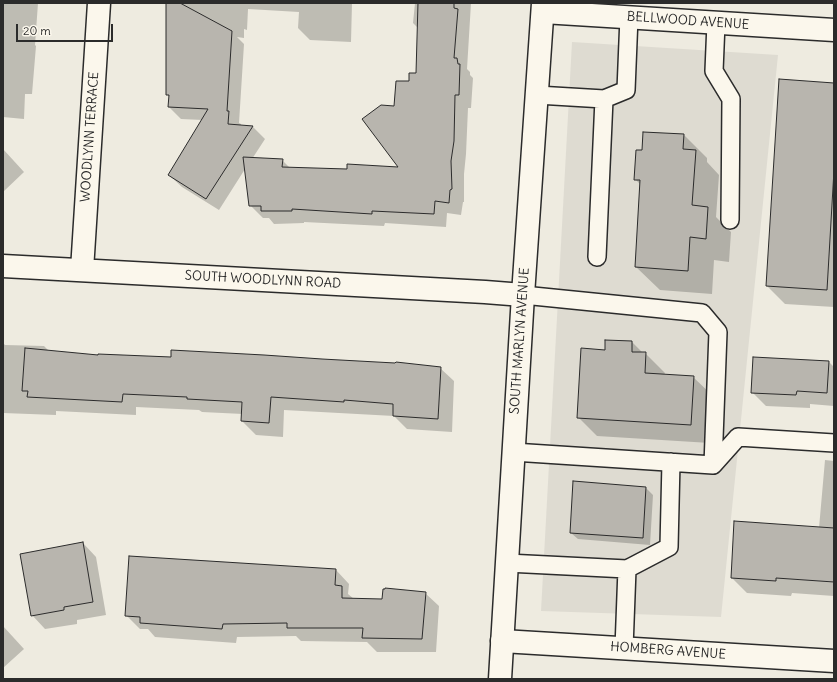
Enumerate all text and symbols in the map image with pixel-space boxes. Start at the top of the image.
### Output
street label: BELLWOOD AVENUE [626,9,750,33]
scale bar [18,16,115,42]
text: 20 m [23,23,51,38]
street label: WOODLYNN TERRACE [78,71,102,203]
street label: SOUTH MARLYN AVENUE [507,267,533,415]
street label: SOUTH WOODLYNN ROAD [184,268,342,292]
street label: HOMBERG AVENUE [610,639,726,663]

